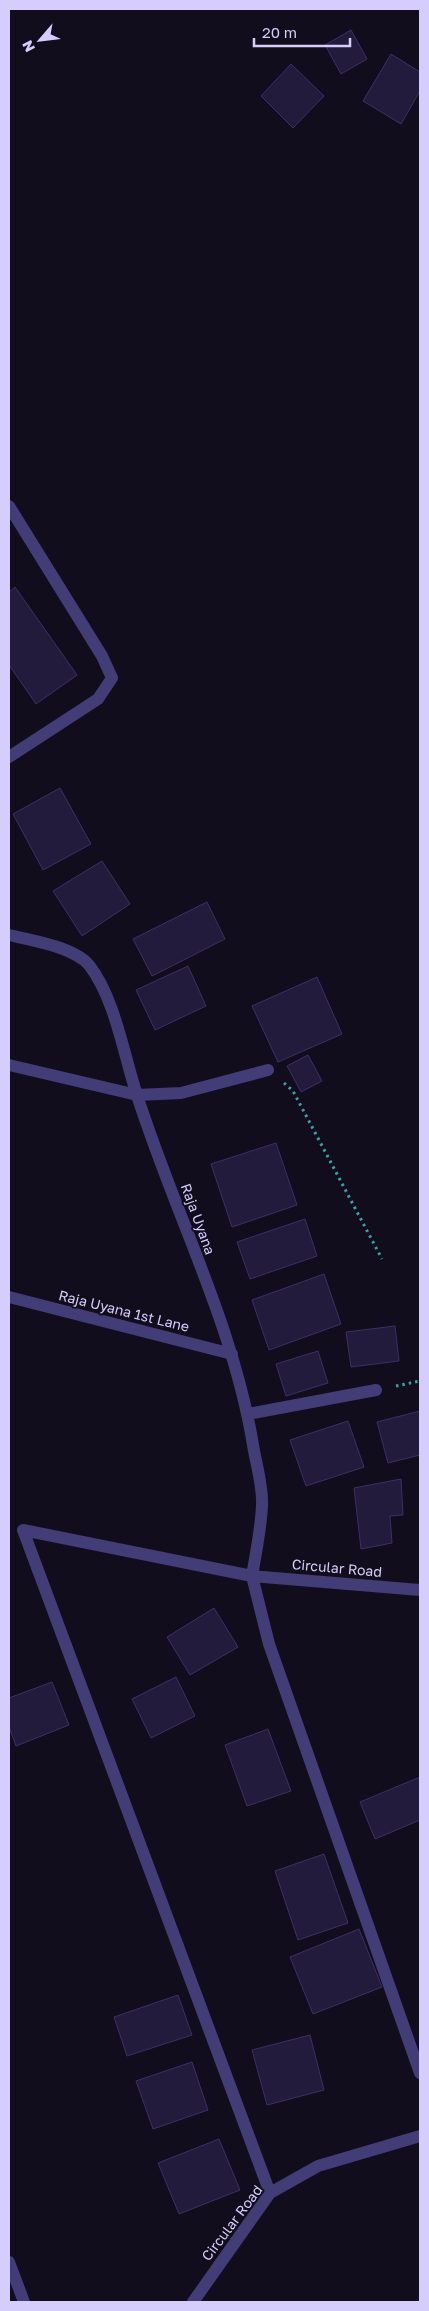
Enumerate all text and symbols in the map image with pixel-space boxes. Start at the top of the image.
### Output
north arrow [15,15,65,65]
scale bar [254,15,350,47]
text: 20 m [262,23,297,41]
text: N [18,38,38,55]
street label: Raja Uyana [178,1181,219,1257]
street label: Raja Uyana 1st Lane [57,1286,191,1335]
street label: Circular Road [291,1555,383,1580]
street label: Circular Road [198,2182,266,2264]

